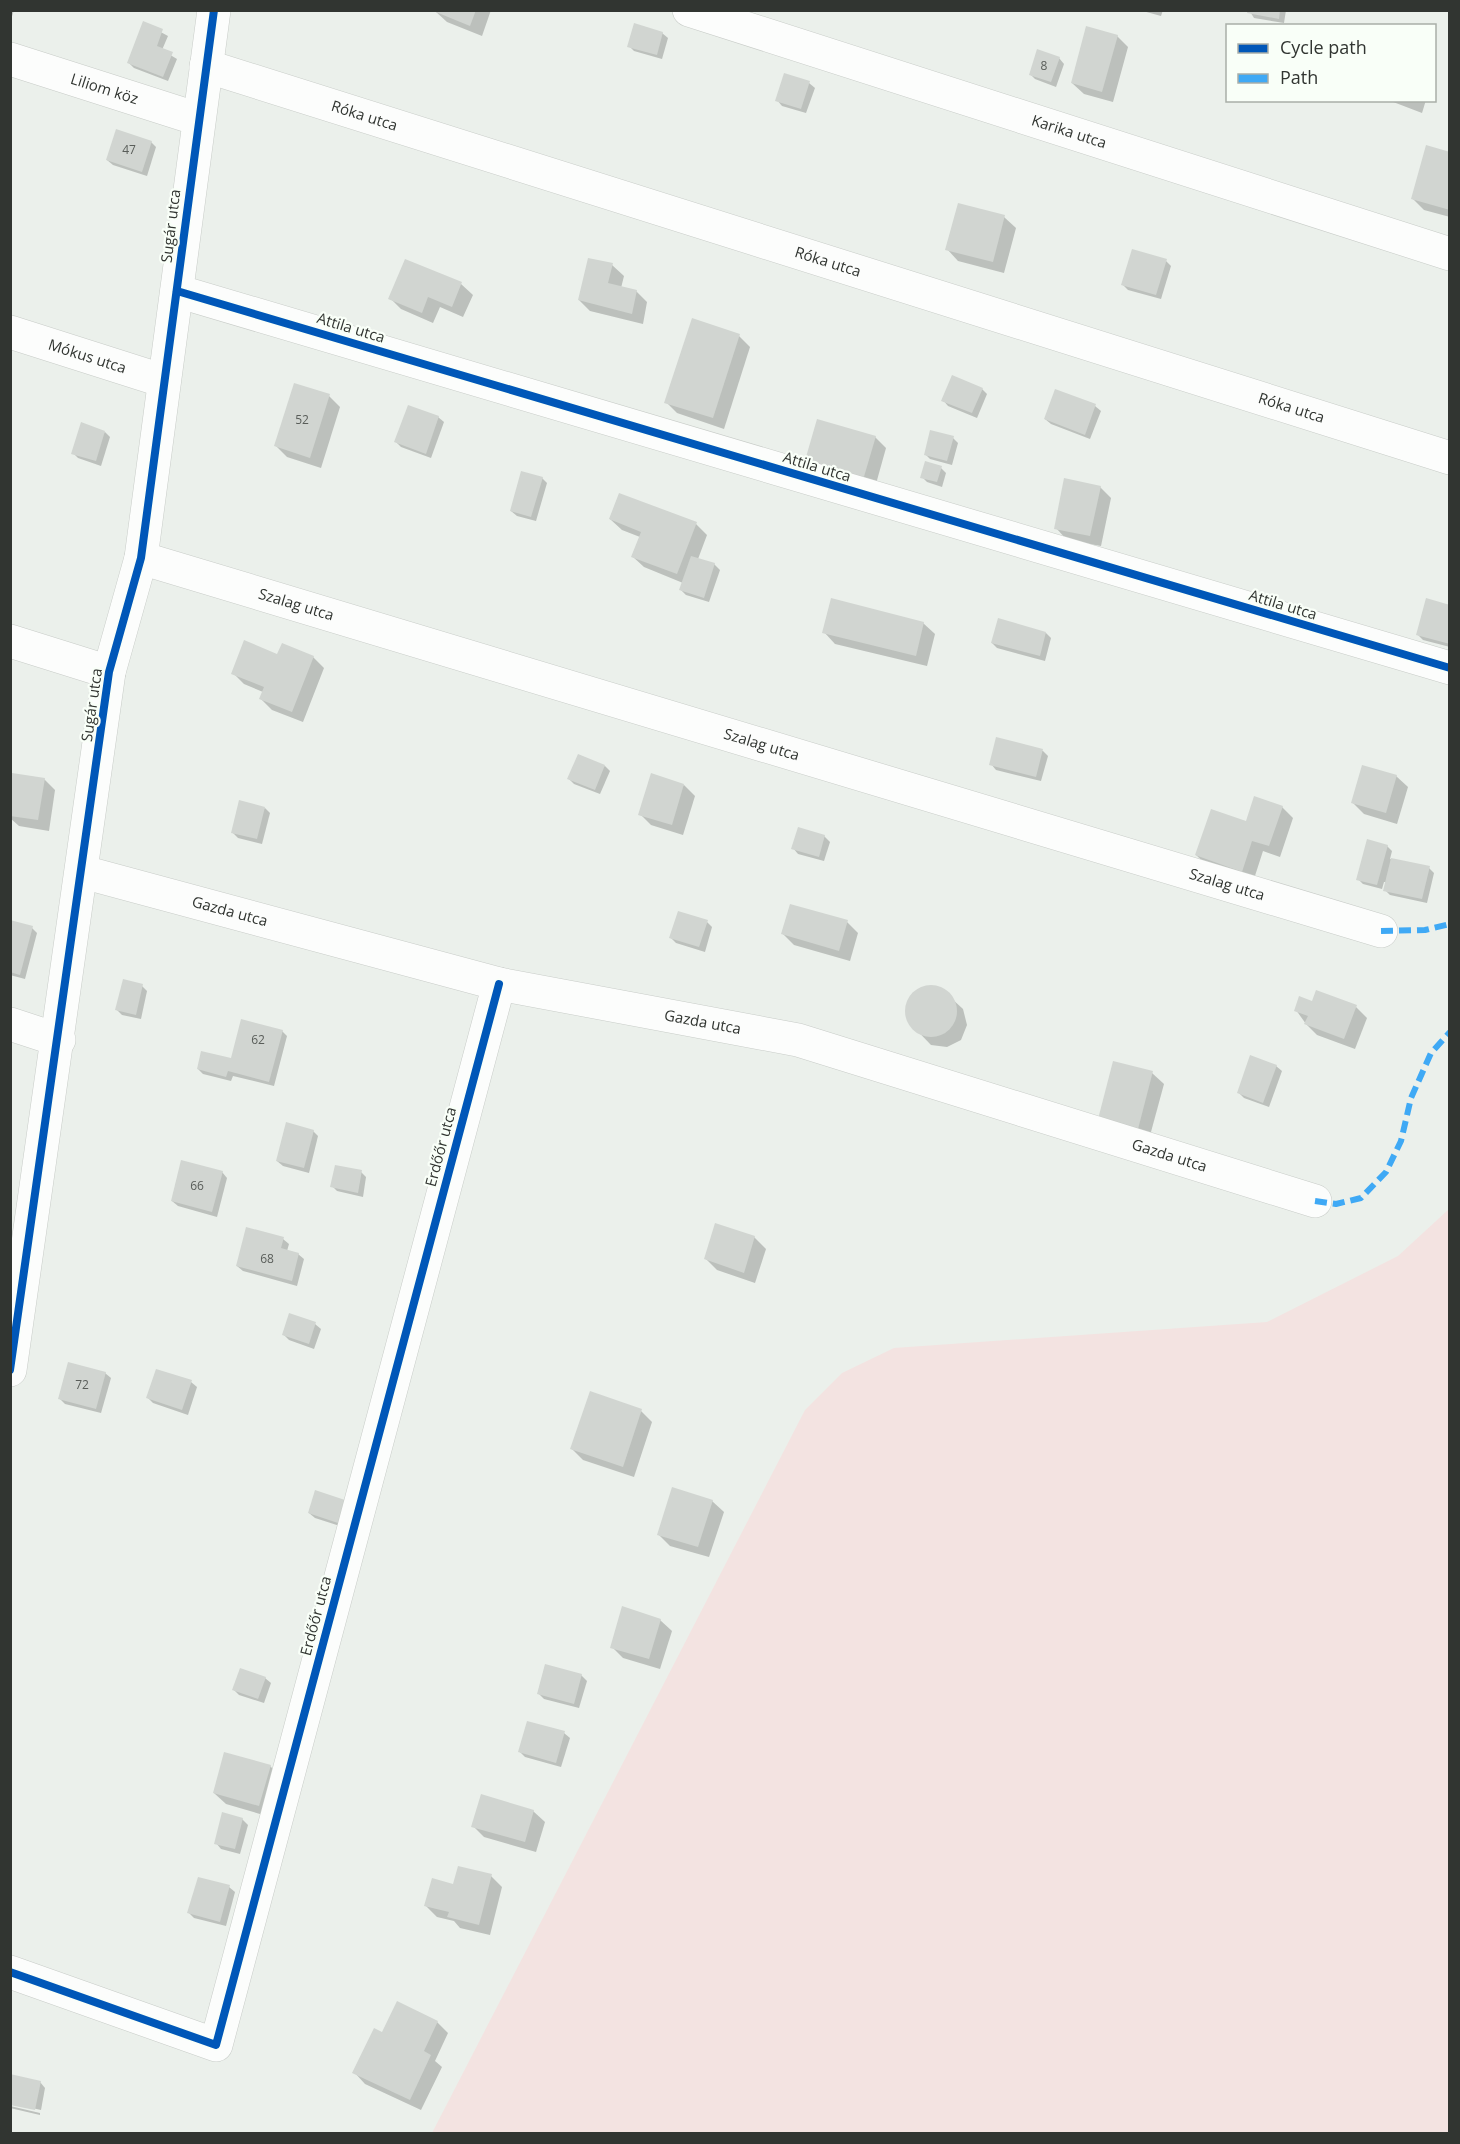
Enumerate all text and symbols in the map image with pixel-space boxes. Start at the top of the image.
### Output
legend [1226,24,1436,102]
text: Cycle path [1280,35,1367,59]
house number: 8 [1041,57,1048,74]
text: Path [1280,65,1318,89]
street label: Liliom köz [68,68,141,108]
street label: Róka utca [329,95,400,135]
street label: Karika utca [1029,109,1109,152]
house number: 47 [122,141,136,158]
street label: Sugár utca [156,188,184,264]
street label: Róka utca [792,241,864,281]
street label: Attila utca [315,307,388,347]
street label: Mókus utca [46,334,129,377]
street label: Róka utca [1256,387,1327,427]
house number: 52 [295,411,309,428]
street label: Attila utca [781,446,854,486]
street label: Szalag utca [256,583,337,625]
street label: Attila utca [1247,584,1320,624]
street label: Sugár utca [76,667,106,743]
street label: Szalag utca [722,723,802,764]
street label: Szalag utca [1187,863,1267,904]
street label: Gazda utca [190,891,270,930]
street label: Gazda utca [663,1004,743,1038]
house number: 62 [251,1031,265,1048]
street label: Erdőőr utca [420,1105,460,1189]
street label: Gazda utca [1130,1134,1210,1176]
house number: 66 [190,1177,204,1194]
house number: 68 [260,1250,274,1267]
house number: 72 [75,1376,89,1393]
street label: Erdőőr utca [295,1574,335,1658]

